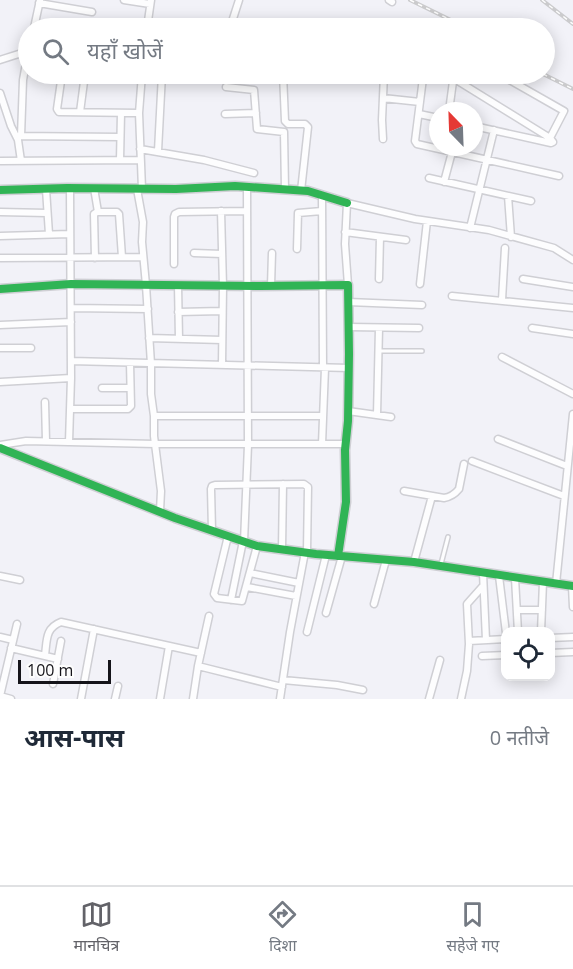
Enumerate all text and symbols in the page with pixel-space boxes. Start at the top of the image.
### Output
search box [18,18,555,84]
icon: search [39,35,72,68]
text: यहाँ खोजें [87,35,163,65]
north arrow [429,102,483,156]
map controls [501,627,555,681]
button: locate [501,627,555,681]
scale bar [18,657,111,684]
text: 100 m [27,659,73,681]
text: आस-पास [24,719,124,755]
text: 0 नतीजे [490,724,549,751]
tab: मानचित्र [74,898,119,958]
tab: दिशा [266,898,299,958]
tab: सहेजे गए [446,898,499,958]

